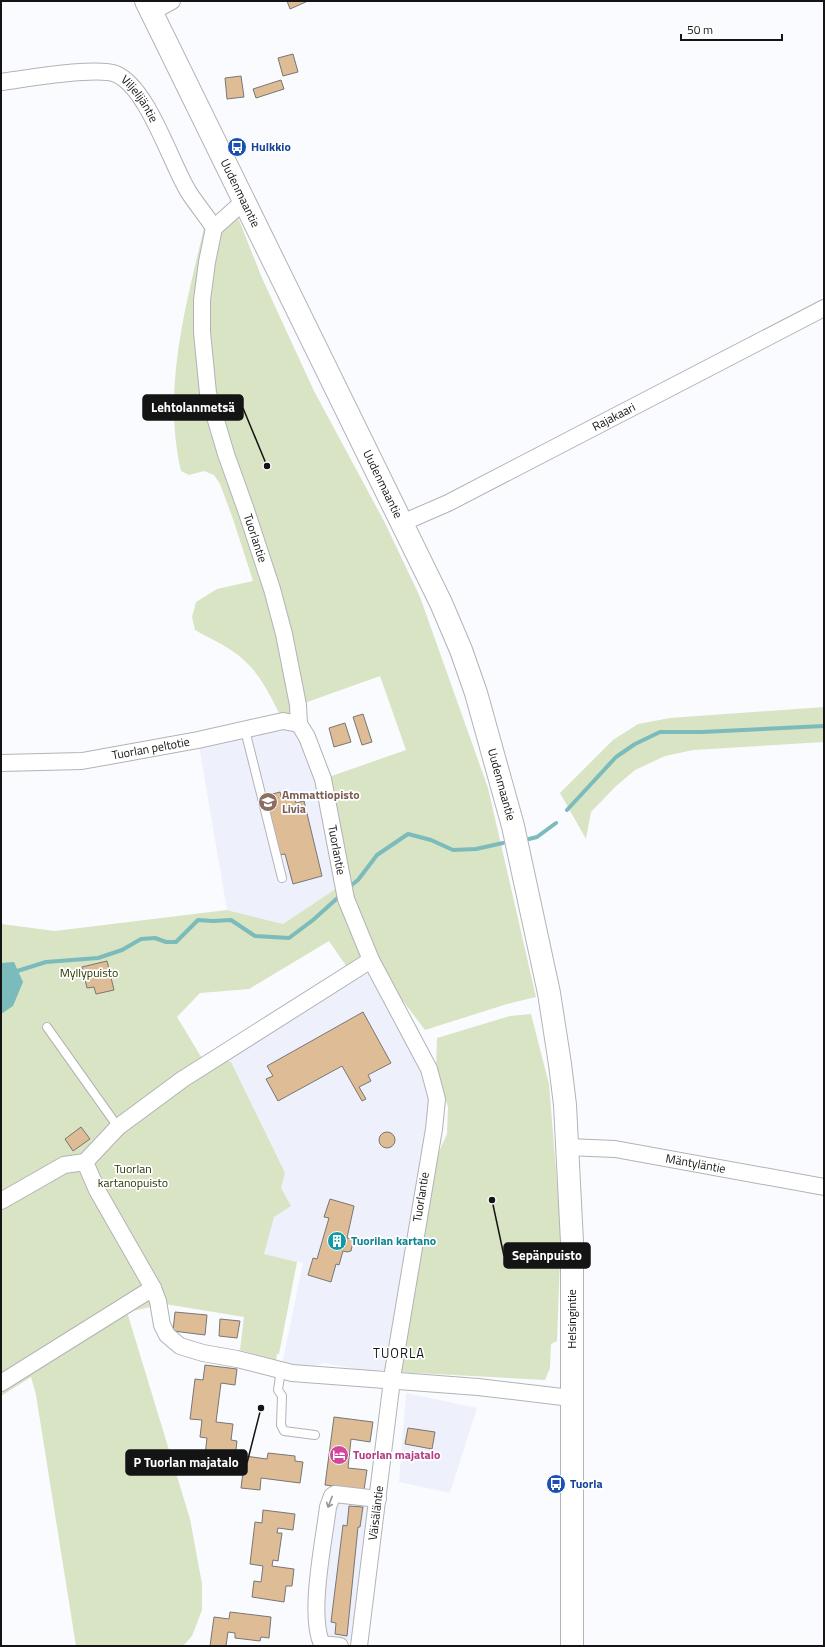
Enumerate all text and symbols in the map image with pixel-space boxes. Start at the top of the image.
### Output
scale bar [681,16,782,42]
text: 50 m [687,20,713,39]
street label: Viljelijäntie [117,70,164,126]
bus stop icon: Hulkkio [226,136,248,158]
place label: Hulkkio [251,137,291,156]
street label: Uudenmaantie [216,155,266,231]
callout: Lehtolanmetsä [143,395,243,420]
text: Lehtolanmetsä [151,397,235,417]
street label: Rajakaari [589,397,639,436]
street label: Uudenmaantie [358,446,408,521]
street label: Tuorlantie [239,511,273,565]
street label: Tuorlan peltotie [110,732,191,764]
street label: Uudenmaantie [483,746,521,823]
place label: Ammattiopisto Livia [282,785,360,818]
school or university icon: Ammattiopisto Livia [257,791,279,813]
street label: Tuorlantie [323,823,351,876]
park label: Myllypuisto [60,963,118,982]
street label: Mäntyläntie [664,1148,727,1178]
park label: Tuorlan kartanopuisto [98,1159,168,1192]
street label: Tuorlantie [407,1171,434,1223]
building icon: Tuorilan kartano [326,1230,348,1252]
place label: Tuorilan kartano [351,1231,436,1250]
callout: Sepänpuisto [504,1243,590,1268]
text: Sepänpuisto [512,1245,582,1265]
street label: Helsingintie [562,1289,581,1349]
district label: TUORLA [373,1343,425,1363]
hotel icon: Tuorlan majatalo [328,1444,350,1466]
place label: Tuorlan majatalo [353,1445,440,1464]
callout: P Tuorlan majatalo [126,1450,247,1475]
text: P Tuorlan majatalo [133,1452,239,1472]
bus stop icon: Tuorla [545,1473,567,1495]
place label: Tuorla [570,1474,603,1493]
street label: Väisäläntie [363,1484,388,1541]
one-way arrow [325,1495,333,1507]

